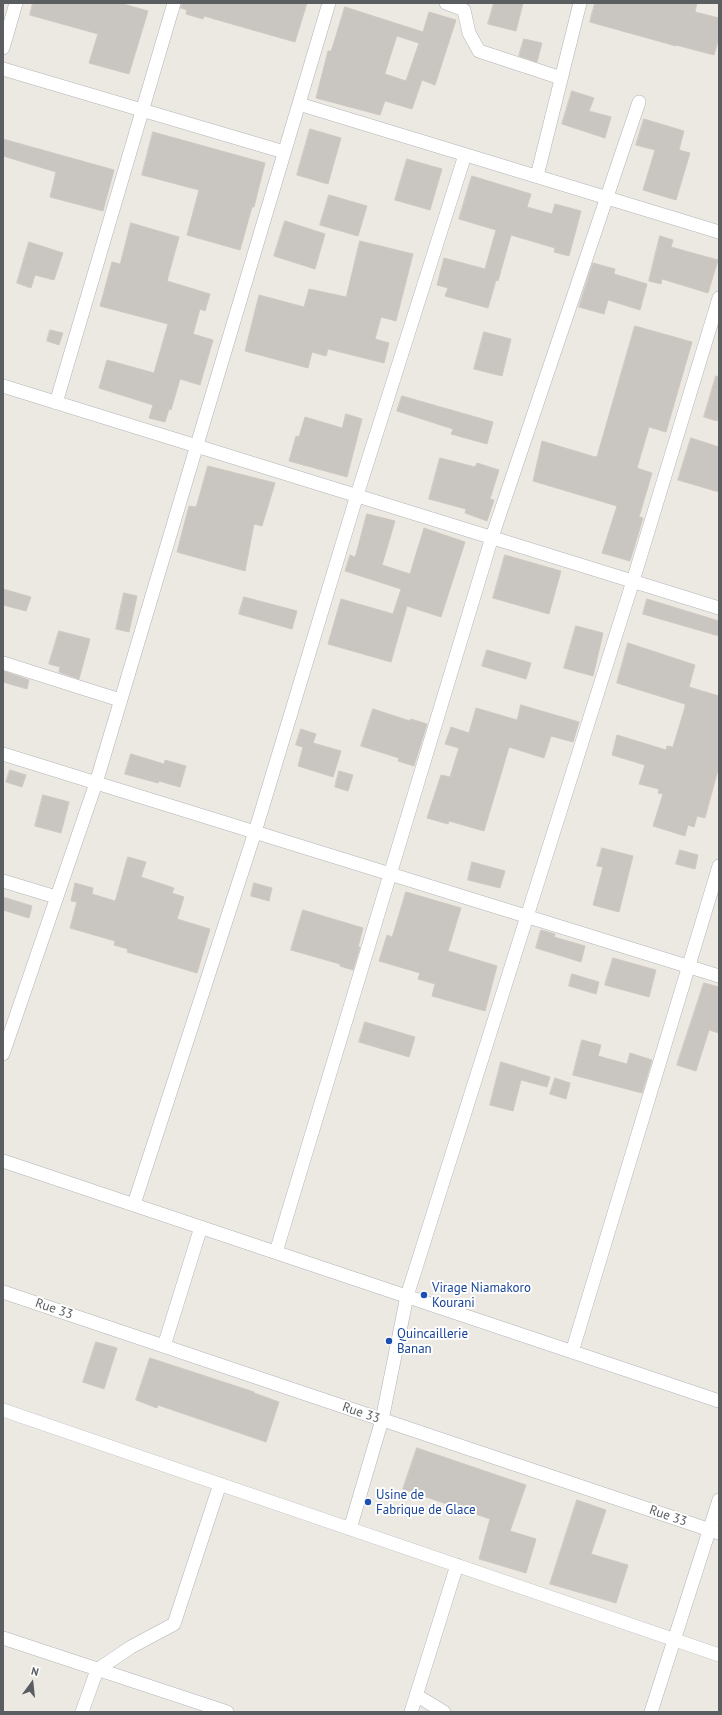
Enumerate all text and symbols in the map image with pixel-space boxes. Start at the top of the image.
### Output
place label: Virage Niamakoro Kourani [432,1280,531,1311]
marker: Virage Niamakoro Kourani [419,1290,429,1300]
street label: Rue 33 [33,1295,75,1323]
place label: Quincaillerie Banan [397,1326,468,1357]
marker: Quincaillerie Banan [384,1336,394,1346]
street label: Rue 33 [340,1399,382,1427]
place label: Usine de Fabrique de Glace [376,1487,476,1518]
marker: Usine de Fabrique de Glace [363,1497,373,1507]
street label: Rue 33 [647,1502,689,1530]
north arrow [12,1663,52,1703]
text: N [30,1664,40,1679]

